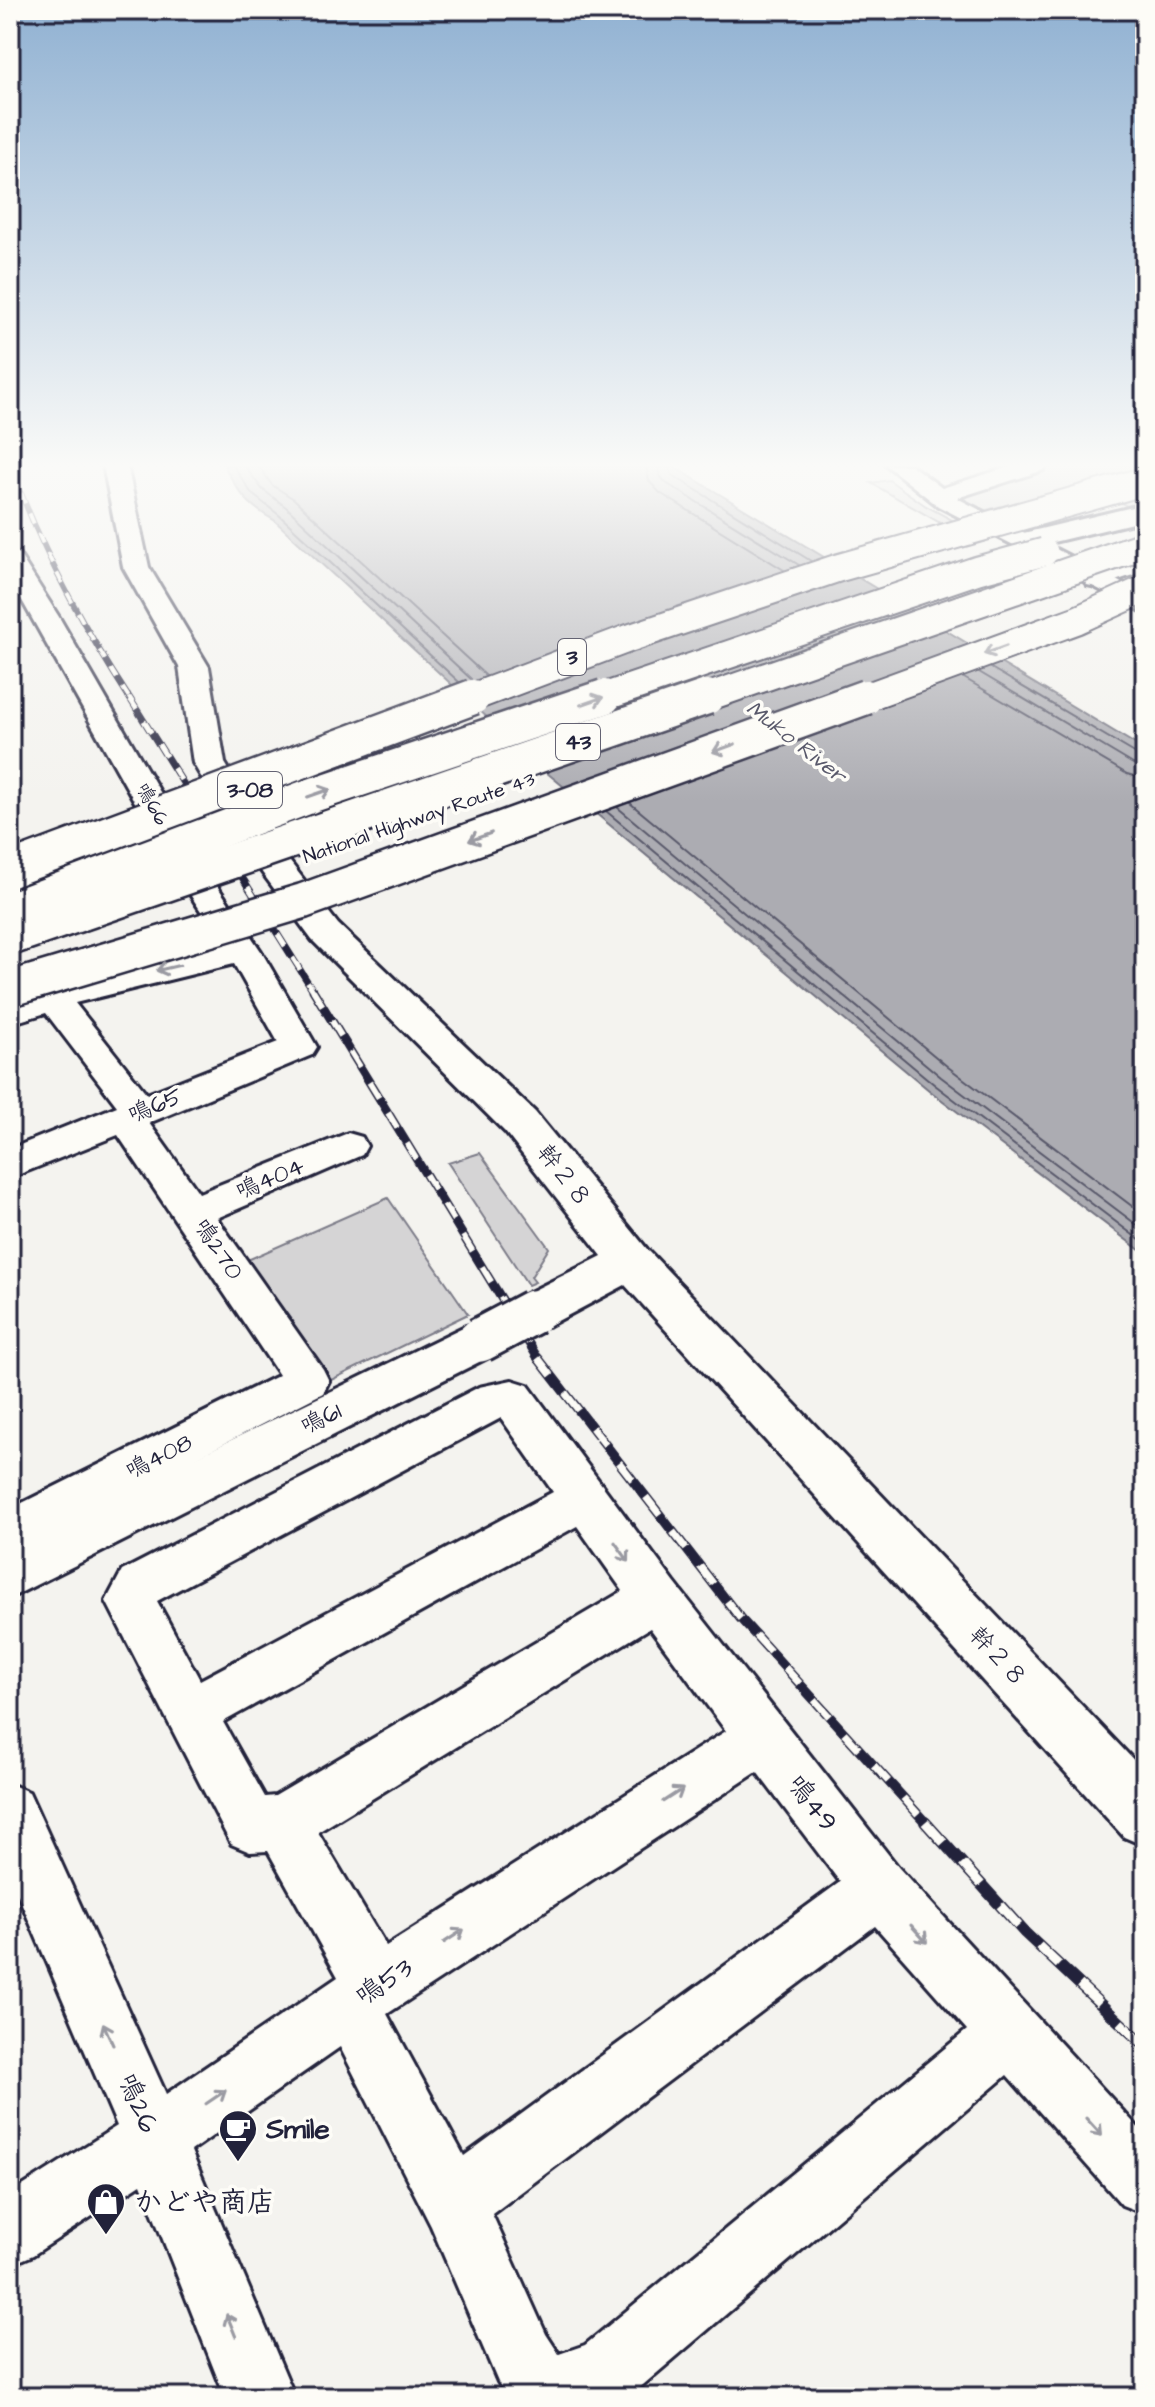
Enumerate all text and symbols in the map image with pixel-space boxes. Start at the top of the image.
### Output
road number: 3 [558,639,586,675]
one-way arrow [983,643,1008,658]
one-way arrow [579,692,604,707]
water label: Muko River [740,693,854,792]
road number: 43 [556,724,600,760]
one-way arrow [712,742,737,756]
street label: National Highway Route 43 [299,765,539,872]
road number: 3-08 [218,772,282,808]
street label: 鳴66 [129,777,176,831]
one-way arrow [306,785,331,800]
one-way arrow [468,831,493,845]
one-way arrow [156,962,182,977]
street label: 鳴65 [123,1080,187,1132]
street label: 幹２８ [528,1137,600,1215]
street label: 鳴404 [230,1149,310,1209]
street label: 鳴270 [185,1211,251,1287]
street label: 鳴61 [295,1394,347,1444]
street label: 鳴408 [120,1426,198,1488]
one-way arrow [614,1541,631,1563]
street label: 幹２８ [961,1619,1035,1695]
street label: 鳴49 [777,1766,847,1840]
one-way arrow [661,1786,684,1802]
one-way arrow [910,1924,928,1944]
one-way arrow [443,1927,465,1944]
street label: 鳴53 [347,1948,421,2016]
one-way arrow [100,2022,115,2046]
street label: 鳴26 [108,2067,168,2139]
one-way arrow [204,2088,226,2105]
cafe icon: Smile [217,2108,259,2163]
place label: Smile [265,2110,330,2149]
one-way arrow [1084,2117,1102,2137]
shop icon: かどや商店 [85,2181,127,2236]
place label: かどや商店 [134,2183,275,2222]
one-way arrow [222,2313,237,2338]

